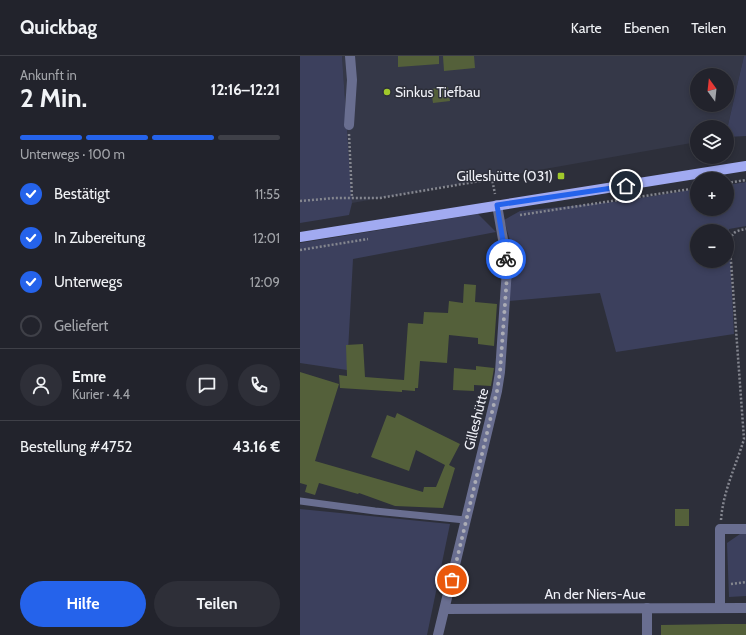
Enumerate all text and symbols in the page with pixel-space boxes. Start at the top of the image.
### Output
text: Quickbag [20,16,97,39]
text: Karte [571,19,602,37]
text: Ebenen [624,19,669,37]
text: Teilen [691,19,726,37]
text: Ankunft in [20,67,77,83]
north arrow [690,68,734,112]
map controls [690,68,734,268]
text: 12:16–12:21 [211,81,280,99]
text: 2 Min. [20,82,87,114]
place label: Sinkus Tiefbau [395,83,480,101]
marker: Sinkus Tiefbau [382,87,392,97]
button: layers [690,120,734,164]
text: Unterwegs · 100 m [20,146,125,162]
place label: Gilleshütte (031) [456,167,553,185]
pin [609,169,643,203]
marker: Gilleshütte (031) [556,171,566,181]
button: + [690,172,734,216]
icon: home [615,175,637,197]
icon: check [20,183,42,205]
text: Bestätigt [54,185,110,203]
text: 11:55 [255,186,280,202]
button: − [690,224,734,268]
icon: check [20,227,42,249]
text: In Zubereitung [54,229,145,247]
text: 12:01 [253,230,280,246]
courier [486,239,526,279]
icon: bike [495,248,517,270]
icon: check [20,271,42,293]
text: Unterwegs [54,273,122,291]
text: 12:09 [250,274,280,290]
text: Geliefert [54,317,108,335]
button: person [20,364,62,406]
button: chat [186,364,228,406]
button: phone [238,364,280,406]
text: Emre [72,368,106,386]
text: Kurier · 4.4 [72,386,130,402]
street label: Gilleshütte [460,386,492,452]
text: Bestellung #4752 [20,438,132,456]
text: 43.16 € [233,438,280,456]
pin [435,563,469,597]
icon: bag [441,569,463,591]
button: Hilfe [20,581,146,627]
button: Teilen [154,581,280,627]
street label: An der Niers-Aue [544,585,646,603]

